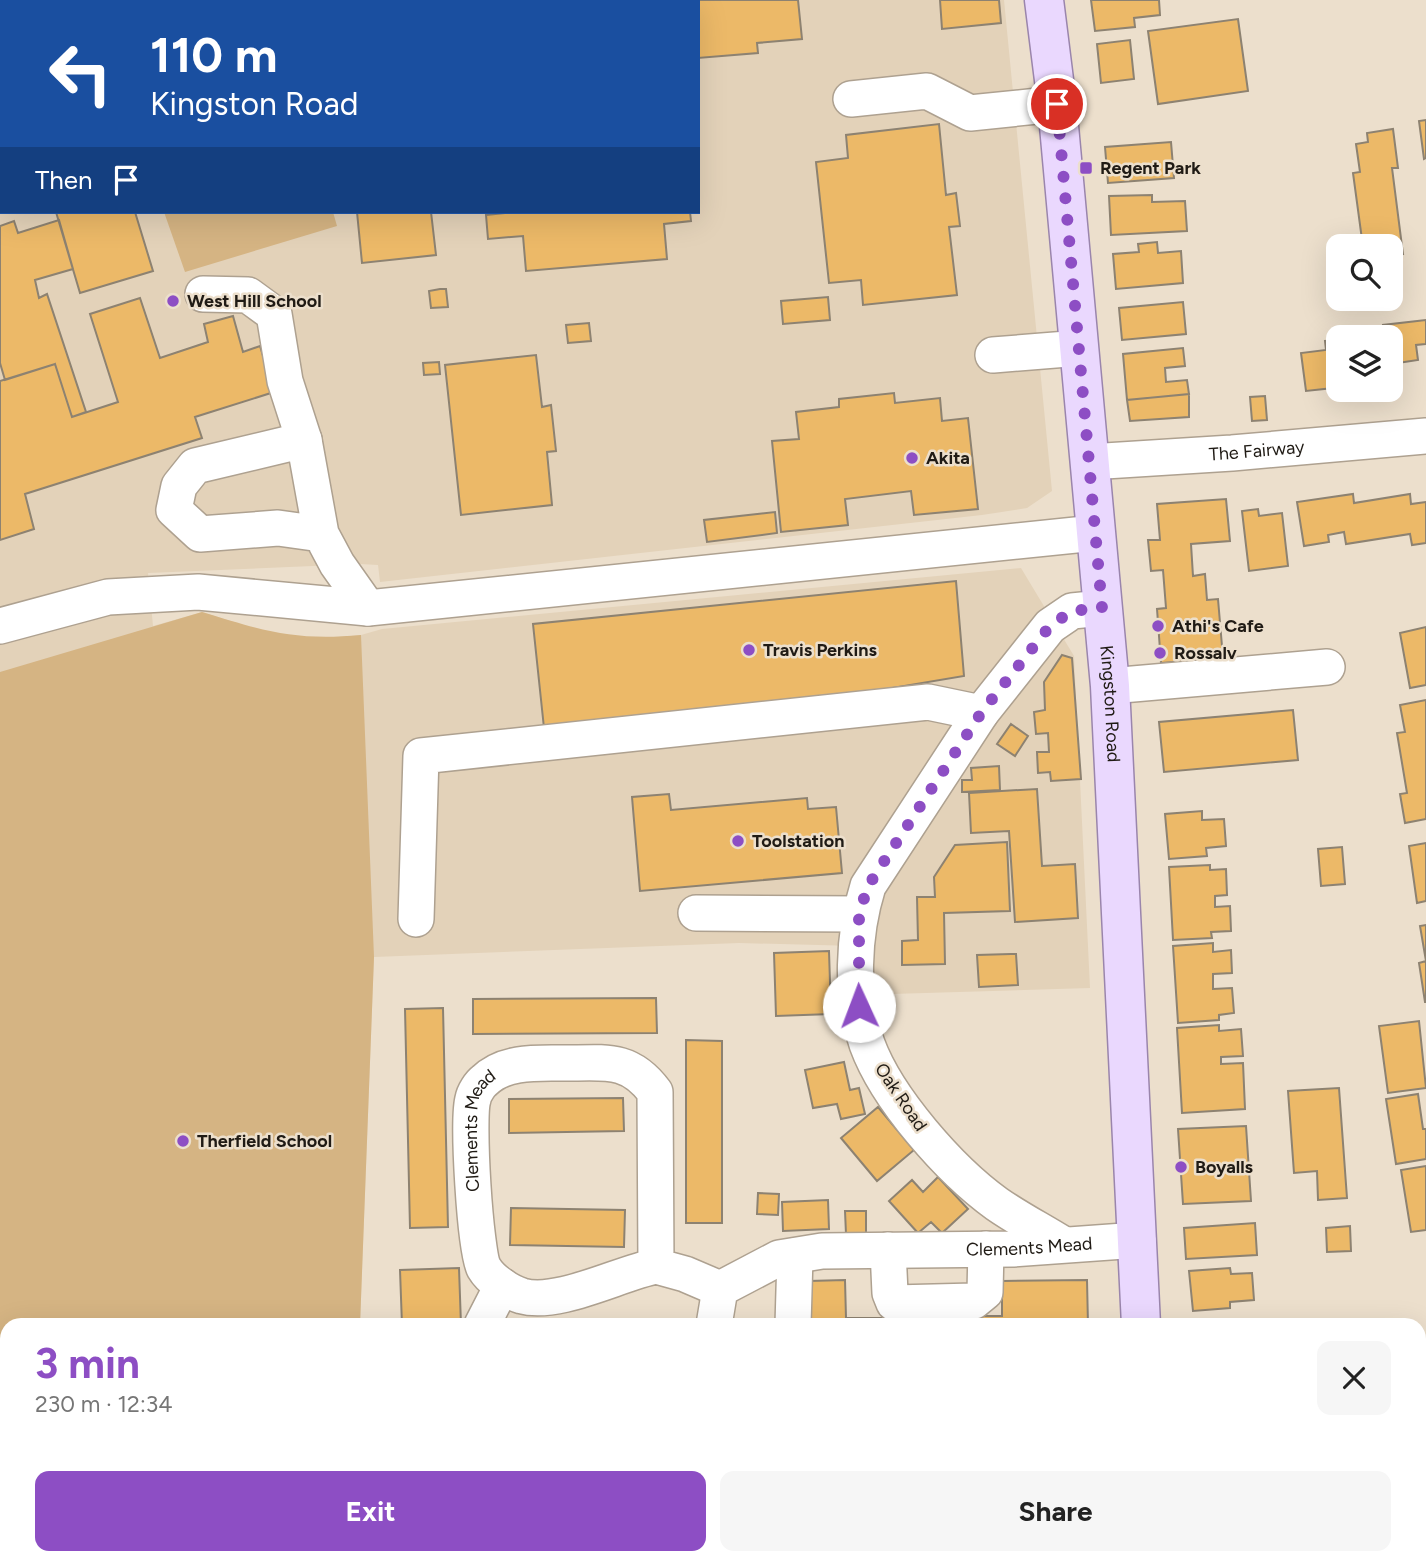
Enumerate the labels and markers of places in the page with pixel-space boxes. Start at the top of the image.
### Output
pin [1027,74,1087,134]
place label: Regent Park [1100,157,1201,179]
marker: Regent Park [1078,160,1094,176]
place label: West Hill School [187,290,322,312]
marker: West Hill School [165,293,181,309]
place label: Akita [926,447,970,469]
marker: Akita [904,450,920,466]
place label: Athi's Cafe [1172,615,1264,637]
marker: Athi's Cafe [1150,618,1166,634]
place label: Travis Perkins [763,639,877,661]
marker: Travis Perkins [741,642,757,658]
place label: Rossalv [1174,642,1237,664]
marker: Rossalv [1152,645,1168,661]
place label: Toolstation [752,830,844,852]
marker: Toolstation [730,833,746,849]
place label: Therfield School [197,1130,332,1152]
marker: Therfield School [175,1133,191,1149]
place label: Boyalls [1195,1156,1254,1178]
marker: Boyalls [1173,1159,1189,1175]

